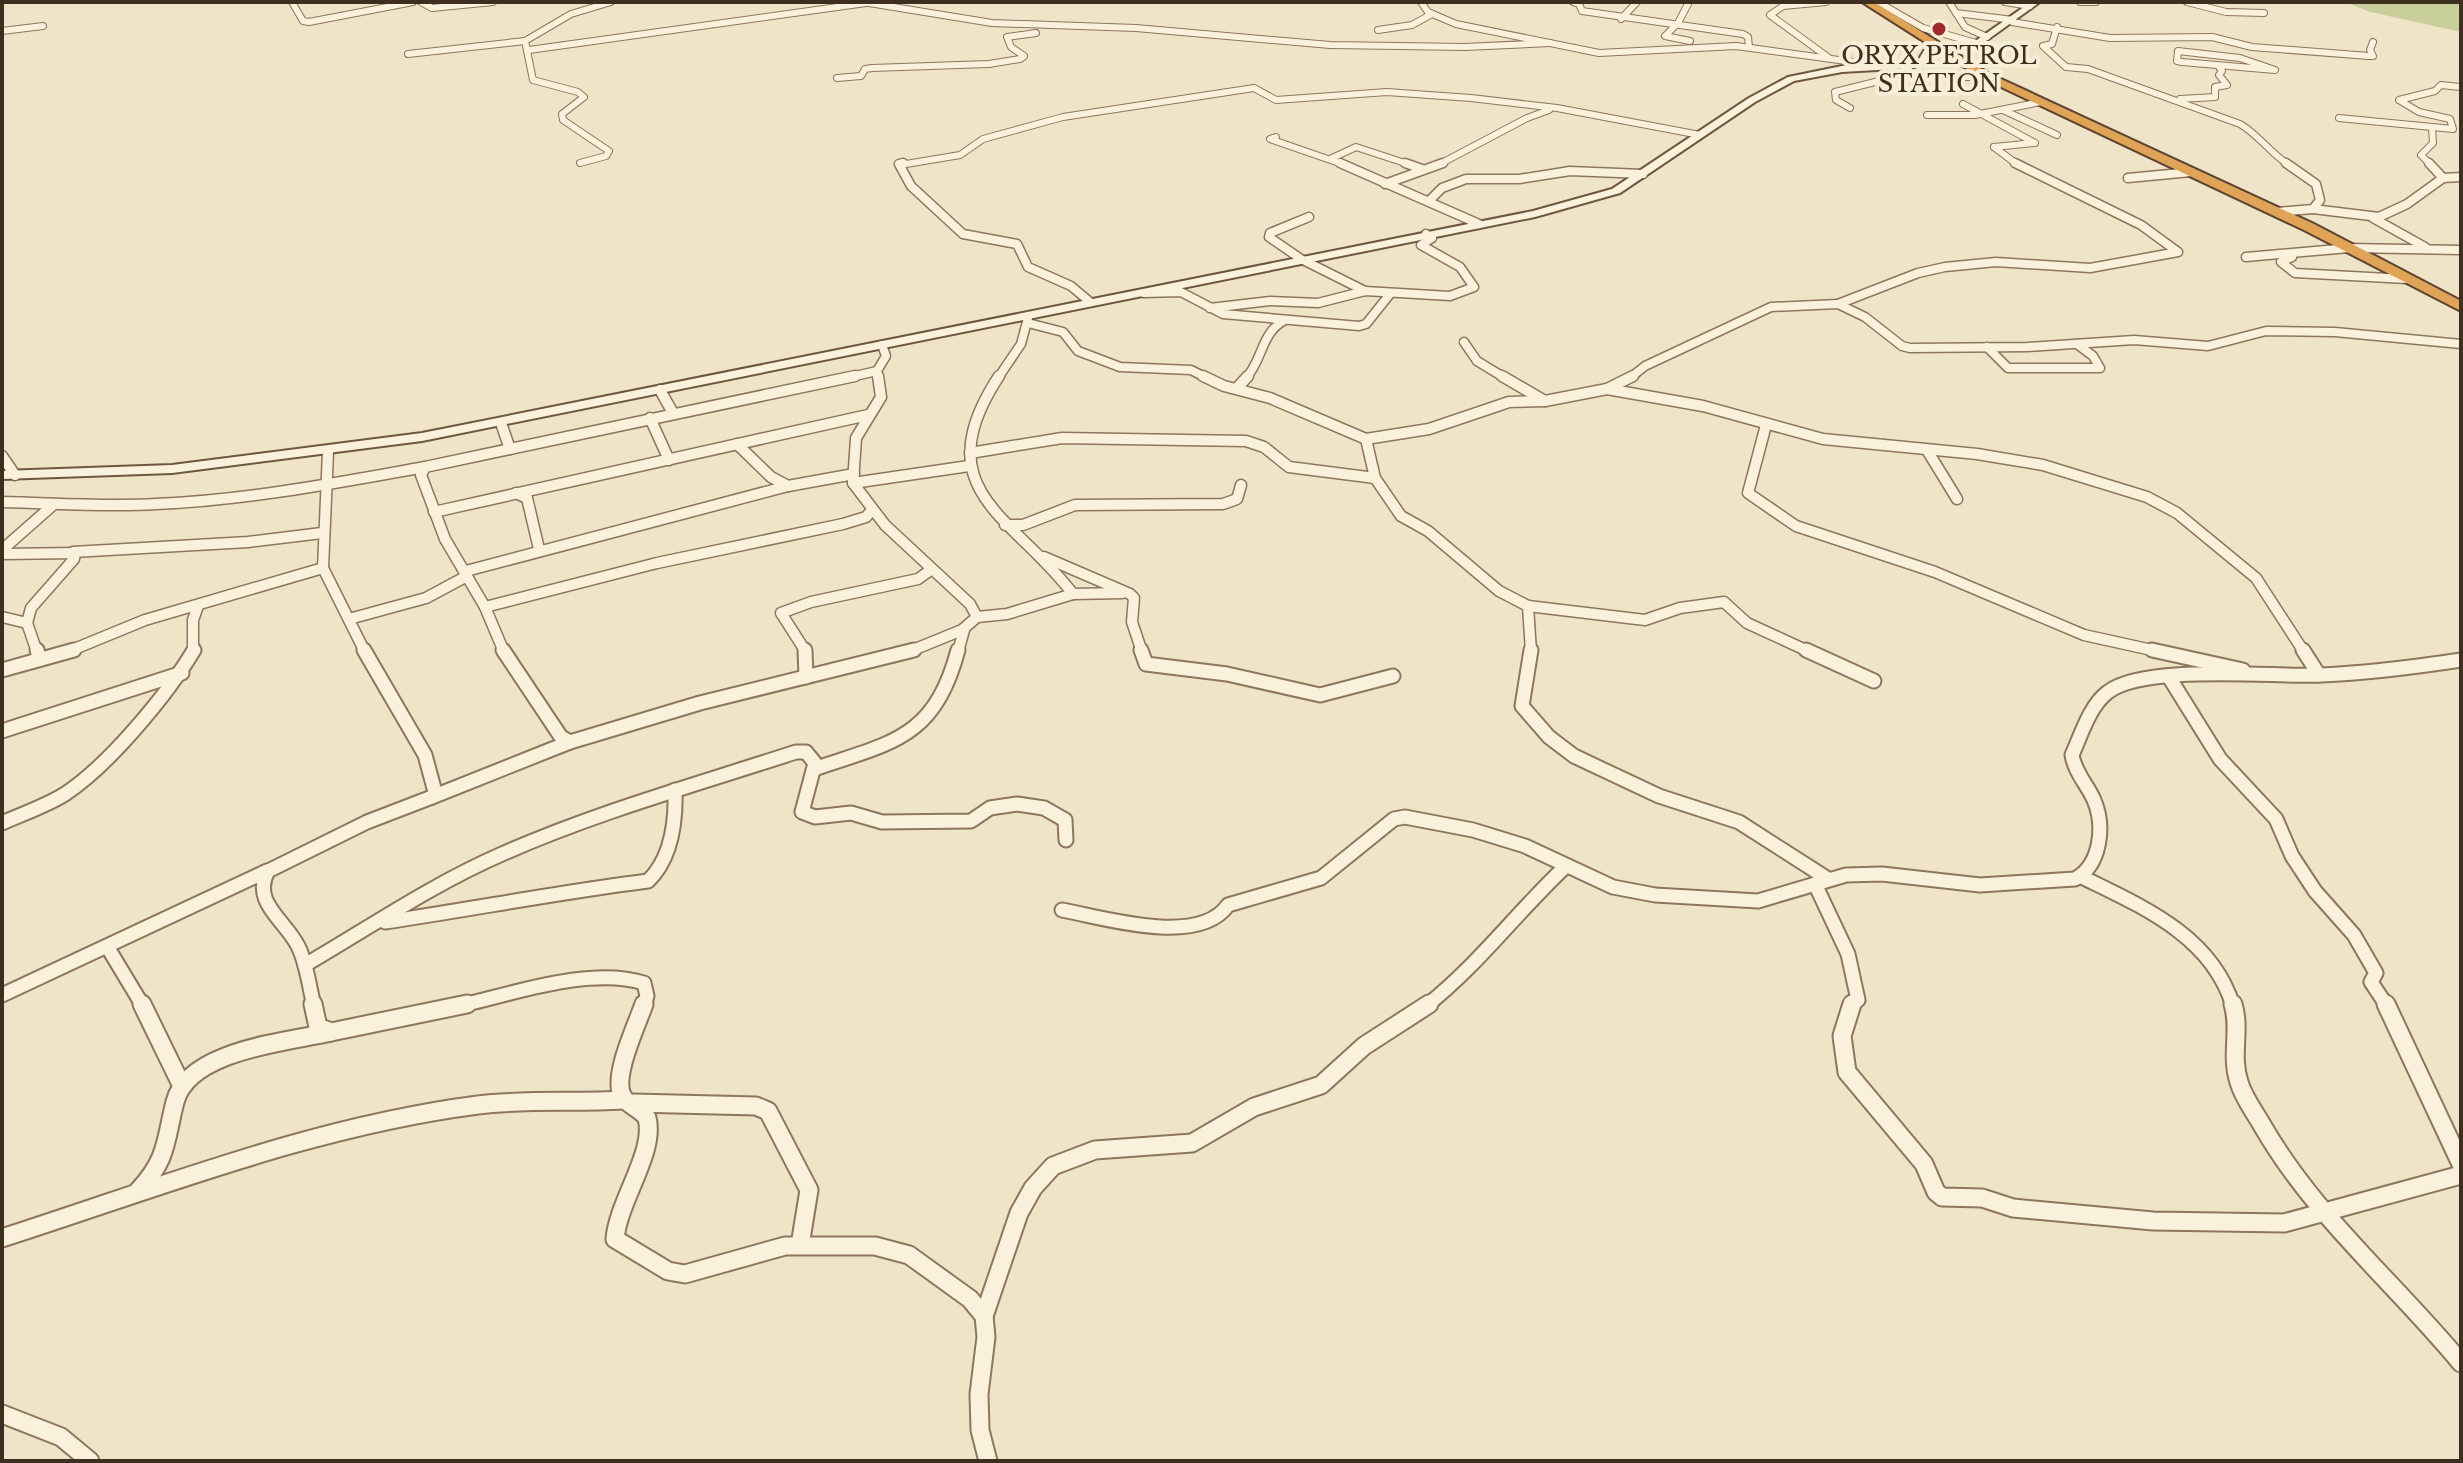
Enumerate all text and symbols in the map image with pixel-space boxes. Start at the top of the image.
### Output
marker: ORYX PETROL STATION [1930,20,1948,38]
place label: ORYX PETROL STATION [1841,41,2037,98]

